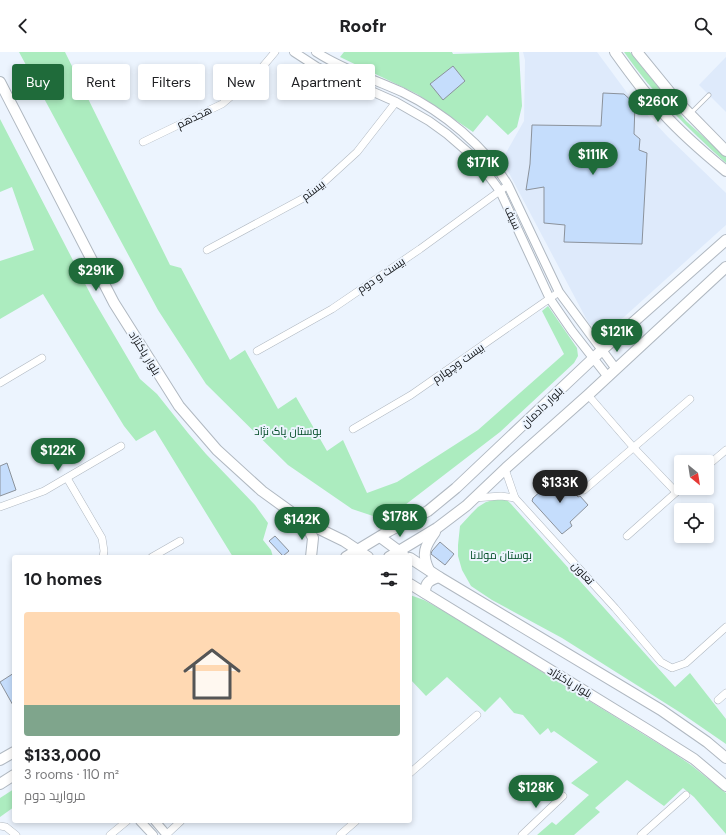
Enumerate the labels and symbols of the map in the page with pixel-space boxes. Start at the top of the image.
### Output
pin: $260K [630,89,686,123]
street label: هجدهم [174,103,214,132]
pin: $111K [565,142,621,176]
pin: $171K [455,150,511,184]
street label: بیستم [298,177,328,204]
street label: سیف [502,204,524,232]
street label: بیست و دوم [354,254,408,297]
pin: $291K [68,258,124,292]
pin: $121K [589,319,645,353]
street label: بلوار پاکنژاد [126,328,164,378]
street label: بیست وچهارم [429,340,487,387]
street label: بلوار دادمان [518,384,566,430]
park label: بوستان پاک نژاد [254,424,322,438]
pin: $122K [30,438,86,472]
north arrow [674,455,714,495]
pin: $133K [532,470,588,504]
pin: $178K [372,504,428,538]
pin: $142K [274,507,330,541]
park label: بوستان مولانا [470,548,532,562]
street label: تعاون [569,559,597,588]
street label: بلوار پاکنژاد [545,663,595,701]
pin: $128K [508,775,564,809]

